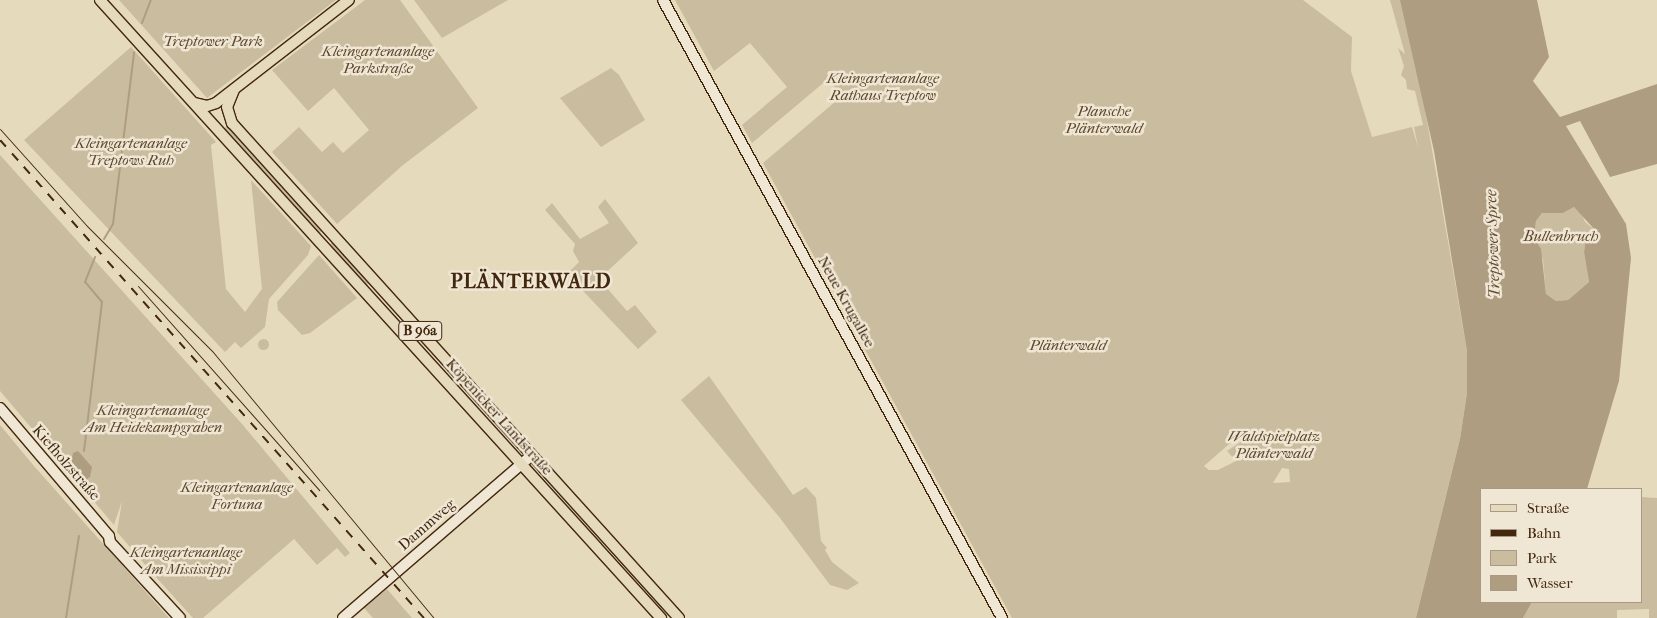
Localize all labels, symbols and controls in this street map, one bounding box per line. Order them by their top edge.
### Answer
park label: Treptower Park [163,33,263,51]
park label: Kleingartenanlage Parkstraße [322,42,434,77]
park label: Kleingartenanlage Rathaus Treptow [827,69,939,104]
park label: Plansche Plänterwald [1066,102,1142,137]
park label: Kleingartenanlage Treptows Ruh [75,134,187,169]
water label: Treptower Spree [1482,190,1504,298]
park label: Bullenbruch [1523,228,1599,246]
street label: Neue Krugallee [814,253,878,351]
district label: PLÄNTERWALD [449,269,613,293]
road number: B 96a [398,320,442,342]
park label: Plänterwald [1030,337,1106,355]
street label: Köpenicker Landstraße [442,355,556,479]
park label: Kleingartenanlage Am Heidekampgraben [84,401,222,436]
street label: Kiefholzstraße [28,422,104,504]
park label: Waldspielplatz Plänterwald [1228,427,1320,462]
park label: Kleingartenanlage Fortuna [181,478,293,513]
legend [1480,488,1642,603]
street label: Dammweg [395,495,459,555]
text: Straße [1527,499,1569,517]
text: Bahn [1527,524,1561,542]
park label: Kleingartenanlage Am Mississippi [130,543,242,578]
text: Park [1527,549,1557,567]
text: Wasser [1527,574,1573,592]

